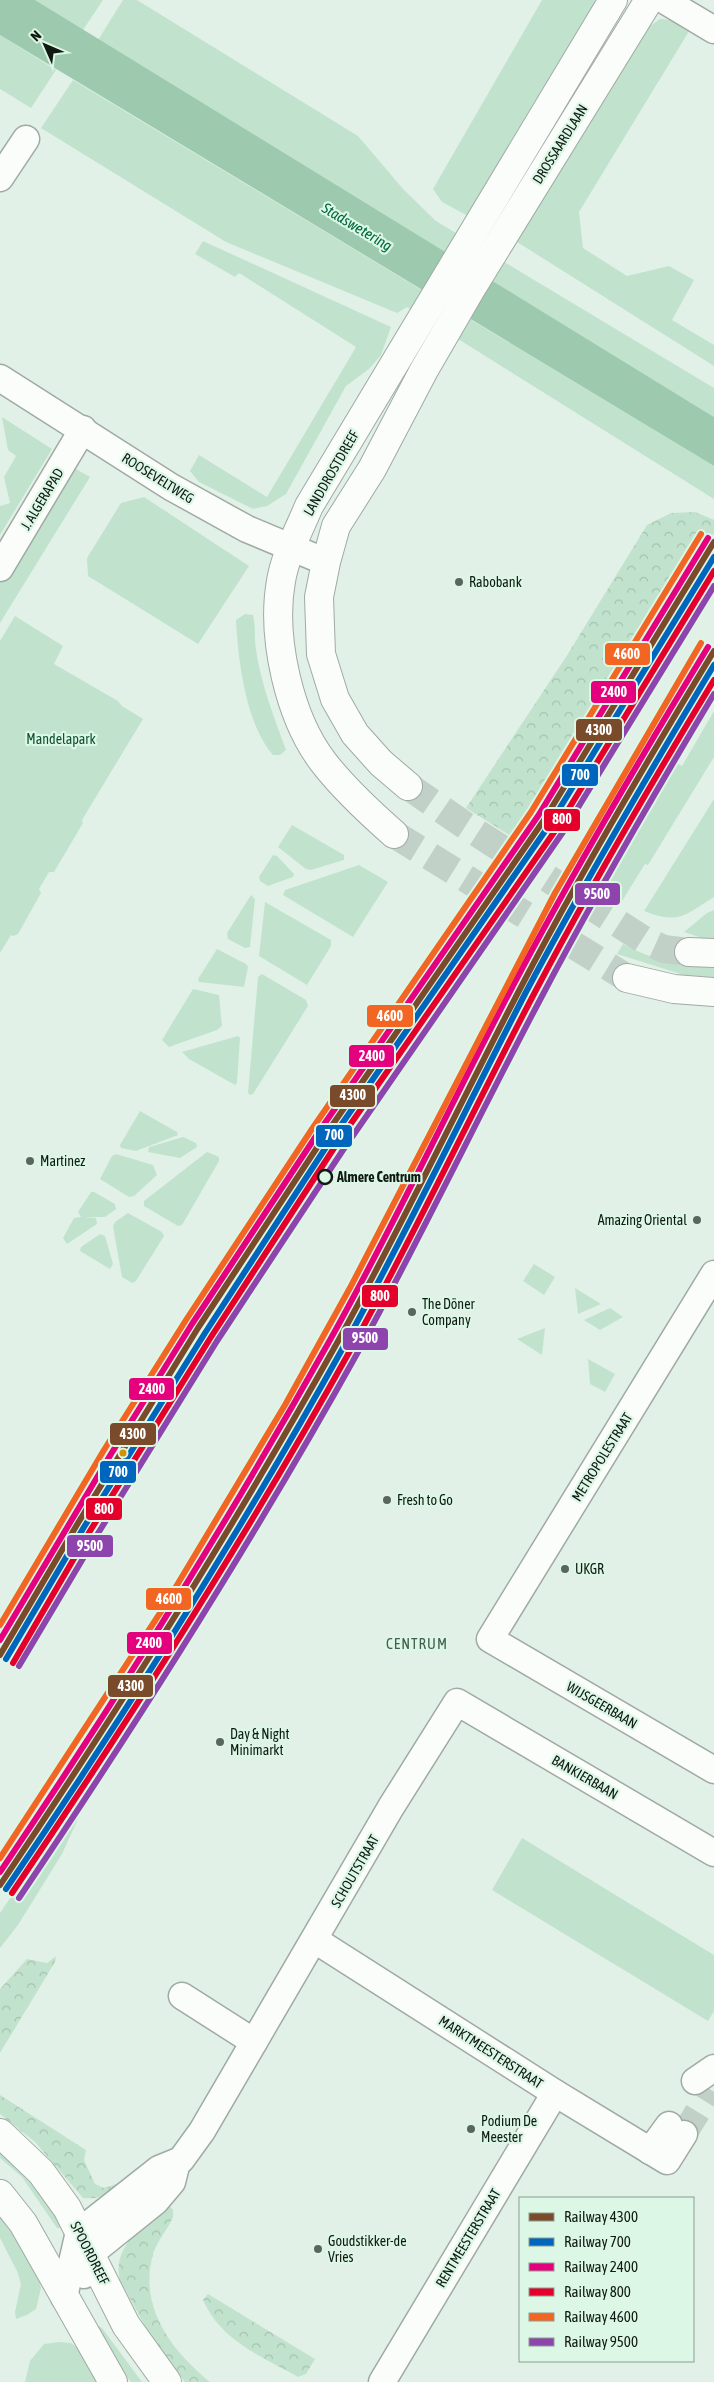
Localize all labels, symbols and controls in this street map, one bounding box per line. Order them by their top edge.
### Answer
north arrow [20,20,70,70]
text: N [27,27,44,44]
street label: DROSSAARDLAAN [529,101,591,187]
water label: Stadswetering [318,199,395,254]
street label: LANDDROSTDREEF [300,427,362,518]
street label: ROOSEVELTWEG [119,450,197,506]
street label: J. ALGERAPAD [17,465,67,533]
place label: Rabobank [469,574,522,590]
marker: Rabobank [453,576,465,588]
line badge: 4600 [604,642,651,666]
text: 4600 [613,646,641,662]
line badge: 2400 [590,680,637,704]
text: 2400 [601,684,628,700]
line badge: 4300 [575,718,623,742]
text: 4300 [585,722,613,738]
park label: Mandelapark [26,731,96,747]
line badge: 700 [561,763,599,787]
text: 700 [570,767,590,783]
line badge: 800 [543,808,581,832]
text: 800 [552,811,572,827]
line badge: 9500 [574,882,621,906]
text: 9500 [584,886,611,902]
line badge: 4600 [366,1004,414,1028]
text: 4600 [376,1008,404,1024]
line badge: 2400 [348,1044,395,1068]
text: 2400 [359,1048,386,1064]
line badge: 4300 [329,1084,376,1108]
text: 4300 [339,1087,367,1103]
line badge: 700 [315,1124,353,1148]
text: 700 [324,1127,344,1143]
place label: Martinez [40,1153,85,1169]
marker: Martinez [24,1155,36,1167]
marker: Almere Centrum [317,1169,333,1185]
place label: Almere Centrum [336,1169,421,1185]
place label: Amazing Oriental [598,1212,687,1228]
marker: Amazing Oriental [691,1214,703,1226]
line badge: 800 [361,1284,399,1308]
text: 800 [370,1288,390,1304]
place label: The Döner Company [422,1296,475,1328]
marker: The Döner Company [406,1306,418,1318]
line badge: 9500 [342,1327,389,1351]
text: 9500 [352,1330,379,1346]
line badge: 2400 [128,1377,175,1401]
text: 2400 [139,1381,166,1397]
street label: METROPOLESTRAAT [568,1410,636,1504]
line badge: 4300 [109,1422,157,1446]
text: 4300 [119,1426,147,1442]
unlabelled marker [118,1448,128,1458]
line badge: 700 [99,1460,137,1484]
text: 700 [108,1464,128,1480]
place label: Fresh to Go [397,1492,453,1508]
marker: Fresh to Go [381,1494,393,1506]
line badge: 800 [85,1497,123,1521]
text: 800 [94,1501,114,1517]
line badge: 9500 [66,1534,114,1558]
text: 9500 [77,1538,104,1554]
place label: UKGR [575,1561,604,1577]
marker: UKGR [559,1563,571,1575]
line badge: 4600 [145,1587,192,1611]
text: 4600 [155,1591,183,1607]
line badge: 2400 [126,1631,173,1655]
text: 2400 [136,1635,163,1651]
district label: CENTRUM [386,1635,448,1652]
line badge: 4300 [107,1674,154,1698]
text: 4300 [117,1678,145,1694]
street label: WIJSGEERBAAN [564,1678,640,1732]
place label: Day & Night Minimarkt [230,1726,290,1758]
marker: Day & Night Minimarkt [214,1736,226,1748]
street label: BANKIERBAAN [549,1752,621,1802]
street label: SCHOUTSTRAAT [328,1832,382,1910]
street label: MARKTMEESTERSTRAAT [436,2012,546,2092]
place label: Podium De Meester [481,2113,537,2145]
marker: Podium De Meester [465,2123,477,2135]
street label: RENTMEESTERSTRAAT [432,2186,504,2290]
legend [519,2197,694,2362]
text: Railway 4300 [564,2208,638,2225]
street label: SPOORDREEF [67,2219,113,2287]
place label: Goudstikker-de Vries [328,2233,407,2265]
text: Railway 700 [564,2233,631,2250]
marker: Goudstikker-de Vries [312,2243,324,2255]
text: Railway 2400 [564,2258,638,2275]
text: Railway 800 [564,2283,631,2300]
text: Railway 4600 [564,2308,638,2325]
text: Railway 9500 [564,2333,638,2350]

